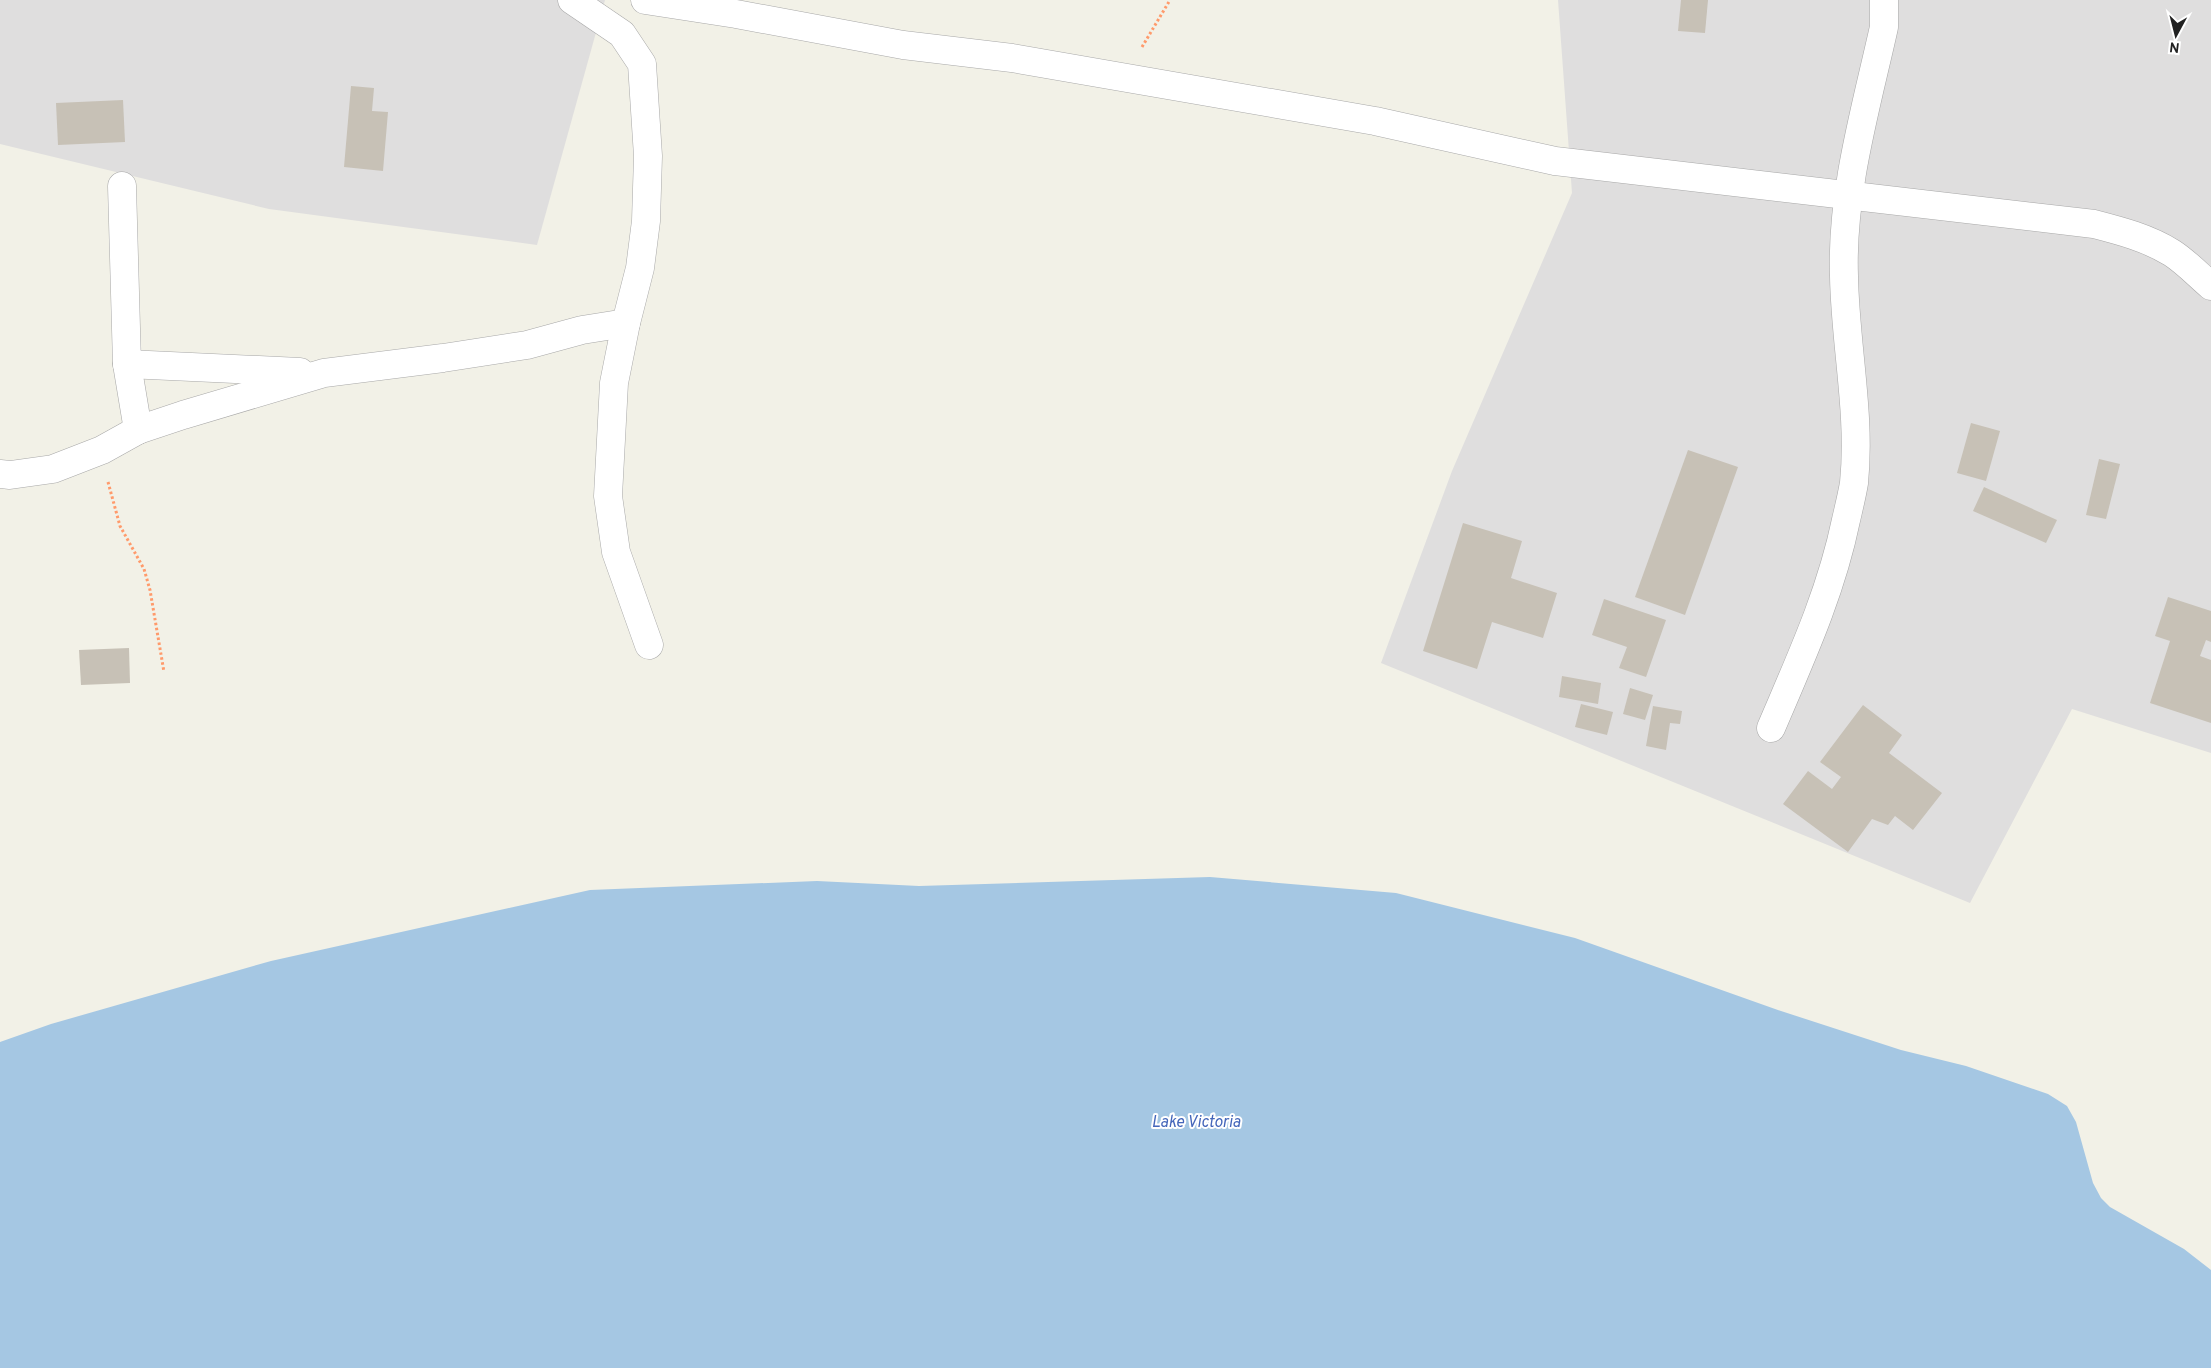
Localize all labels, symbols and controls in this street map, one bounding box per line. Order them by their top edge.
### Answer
north arrow [2151,10,2201,60]
text: N [2169,37,2181,55]
water label: Lake Victoria [1151,1113,1241,1133]

